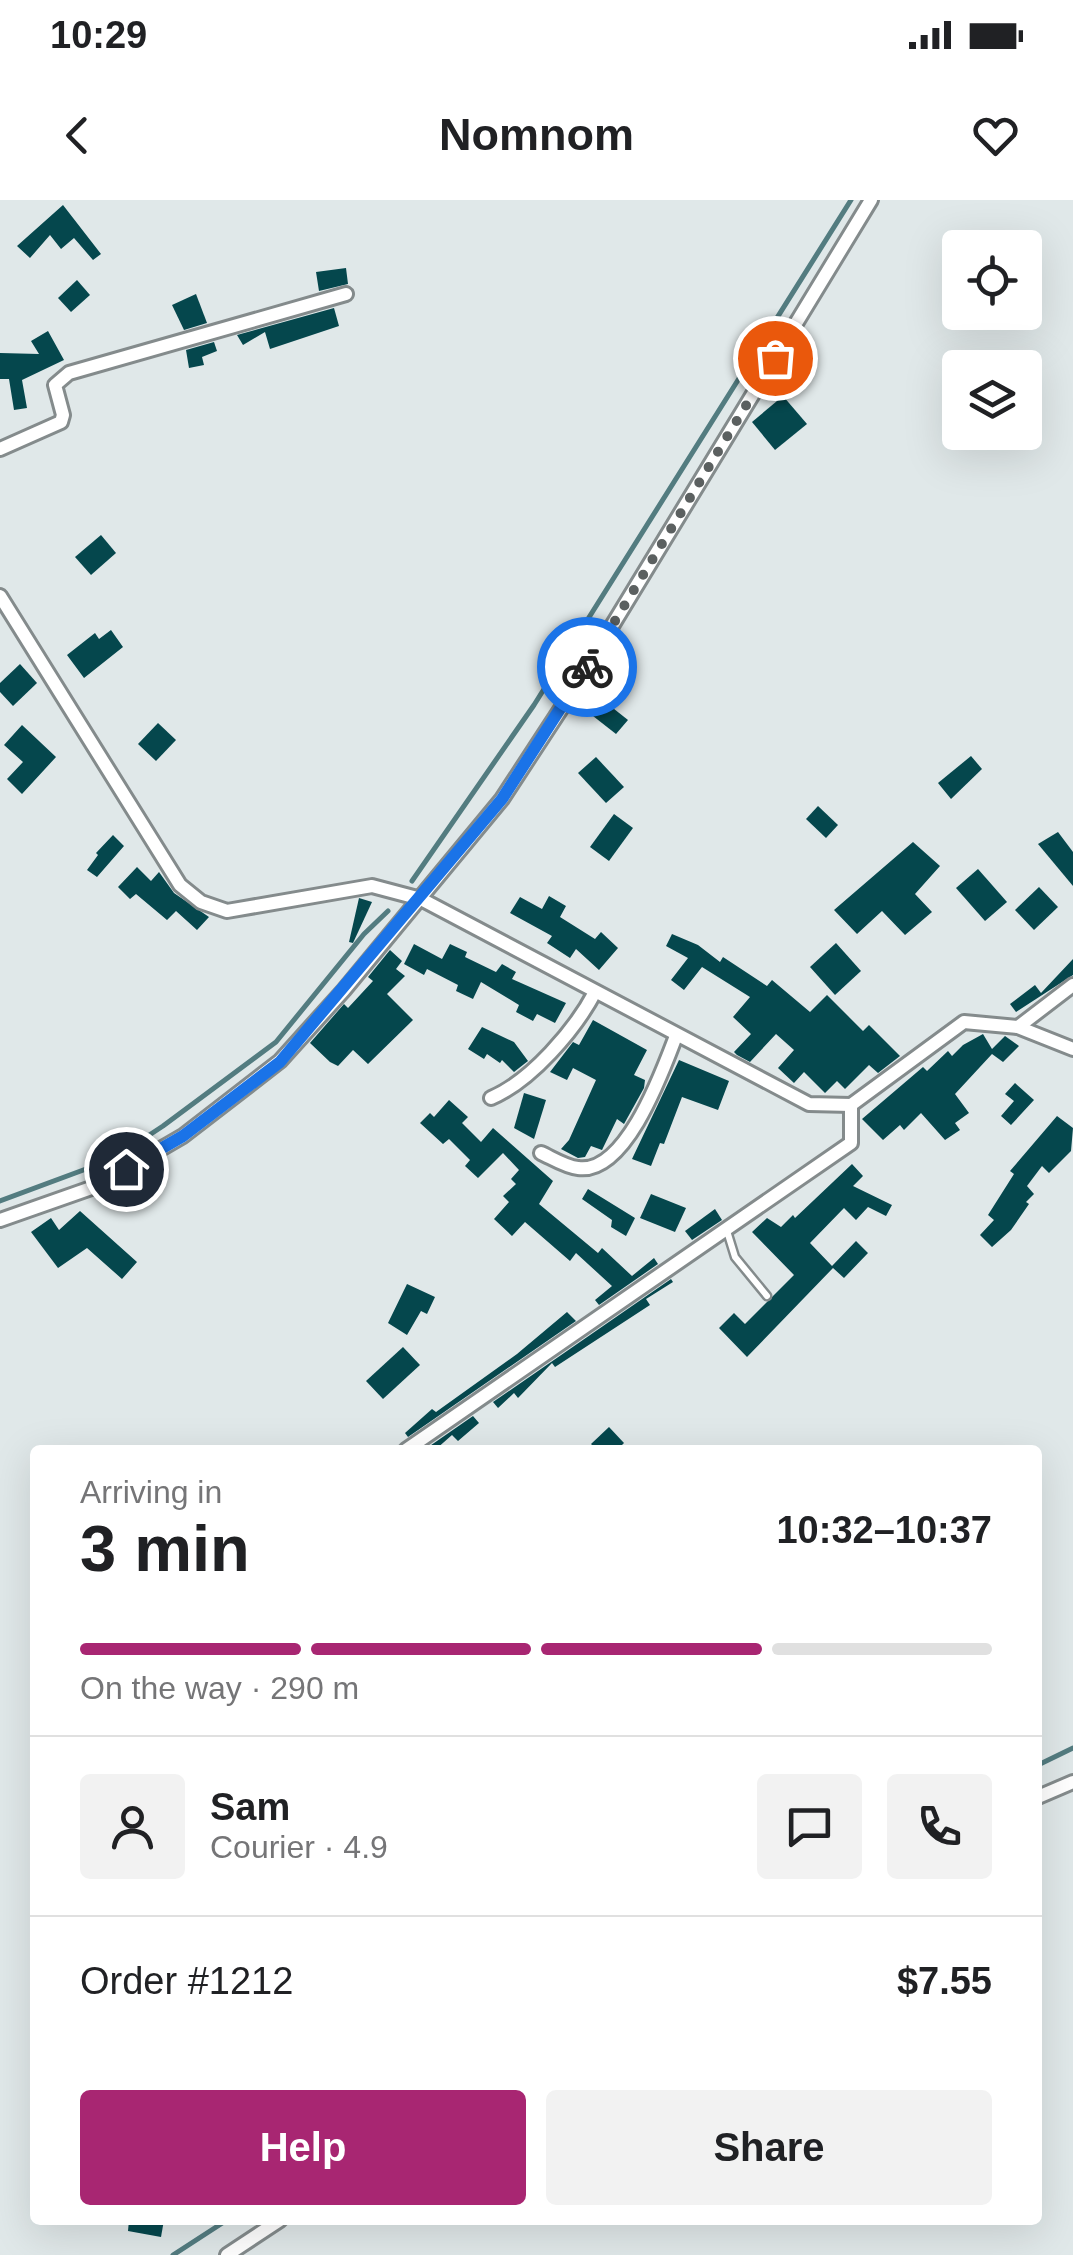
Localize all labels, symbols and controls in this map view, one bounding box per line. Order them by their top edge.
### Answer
text: 10:29 [50,14,147,56]
icon: back [50,108,105,163]
icon: heart [968,108,1023,163]
text: Nomnom [439,109,634,160]
map controls [942,230,1042,450]
button: locate [942,230,1042,330]
pin [733,316,818,401]
icon: bag [748,331,803,386]
button: layers [942,350,1042,450]
courier [537,617,637,717]
icon: bike [560,640,615,695]
pin [84,1127,169,1212]
icon: home [99,1142,154,1197]
text: Arriving in [80,1474,222,1510]
text: 10:32–10:37 [776,1509,992,1551]
text: 3 min [80,1512,250,1585]
text: On the way · 290 m [80,1670,359,1706]
button: person [80,1774,185,1879]
button: chat [757,1774,862,1879]
button: phone [887,1774,992,1879]
text: Sam [210,1786,290,1828]
text: Courier · 4.9 [210,1829,388,1865]
text: Order #1212 [80,1960,293,2002]
text: $7.55 [897,1960,992,2002]
button: Help [80,2090,526,2205]
button: Share [546,2090,992,2205]

